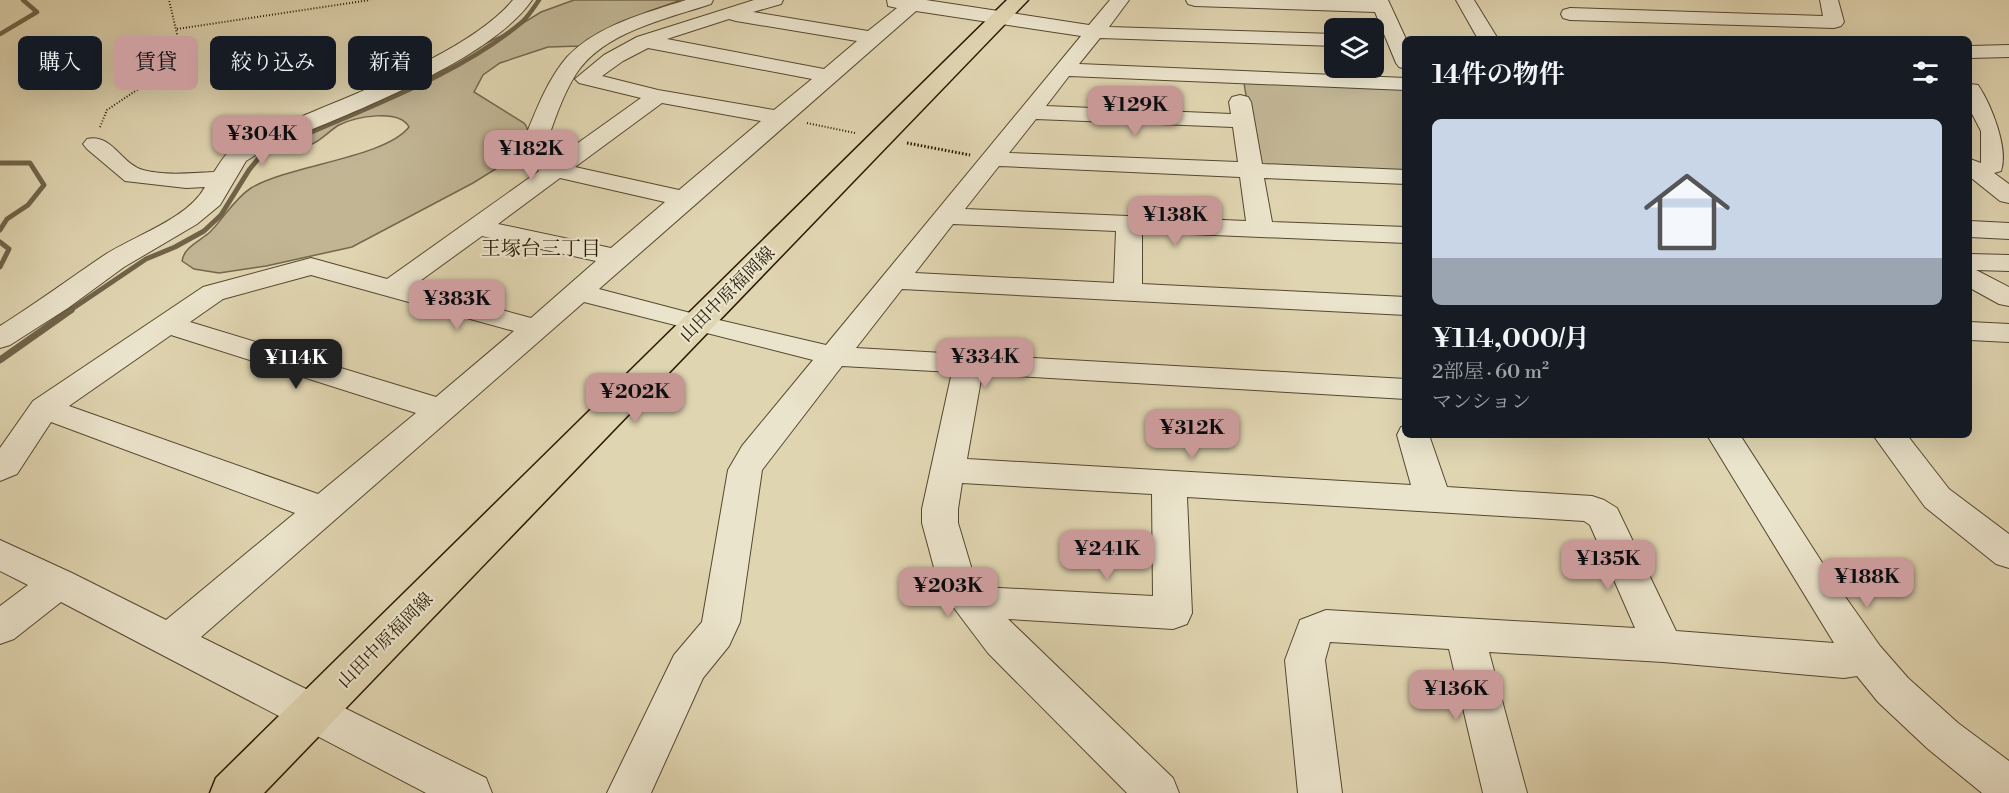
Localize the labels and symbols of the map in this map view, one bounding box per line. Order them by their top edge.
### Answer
pin: ¥129K [1093,86,1177,137]
pin: ¥304K [220,115,304,166]
pin: ¥182K [489,130,573,181]
pin: ¥138K [1133,196,1217,247]
district label: 王塚台三丁目 [481,237,601,262]
street label: 山田中原福岡線 [675,242,780,347]
pin: ¥383K [415,280,499,331]
pin: ¥334K [943,338,1027,389]
pin: ¥114K [254,339,338,390]
pin: ¥202K [593,373,677,424]
pin: ¥312K [1150,409,1234,460]
pin: ¥241K [1065,530,1149,581]
pin: ¥135K [1566,540,1650,591]
pin: ¥188K [1825,558,1909,609]
pin: ¥203K [906,567,990,618]
street label: 山田中原福岡線 [333,588,438,693]
pin: ¥136K [1414,670,1498,721]

